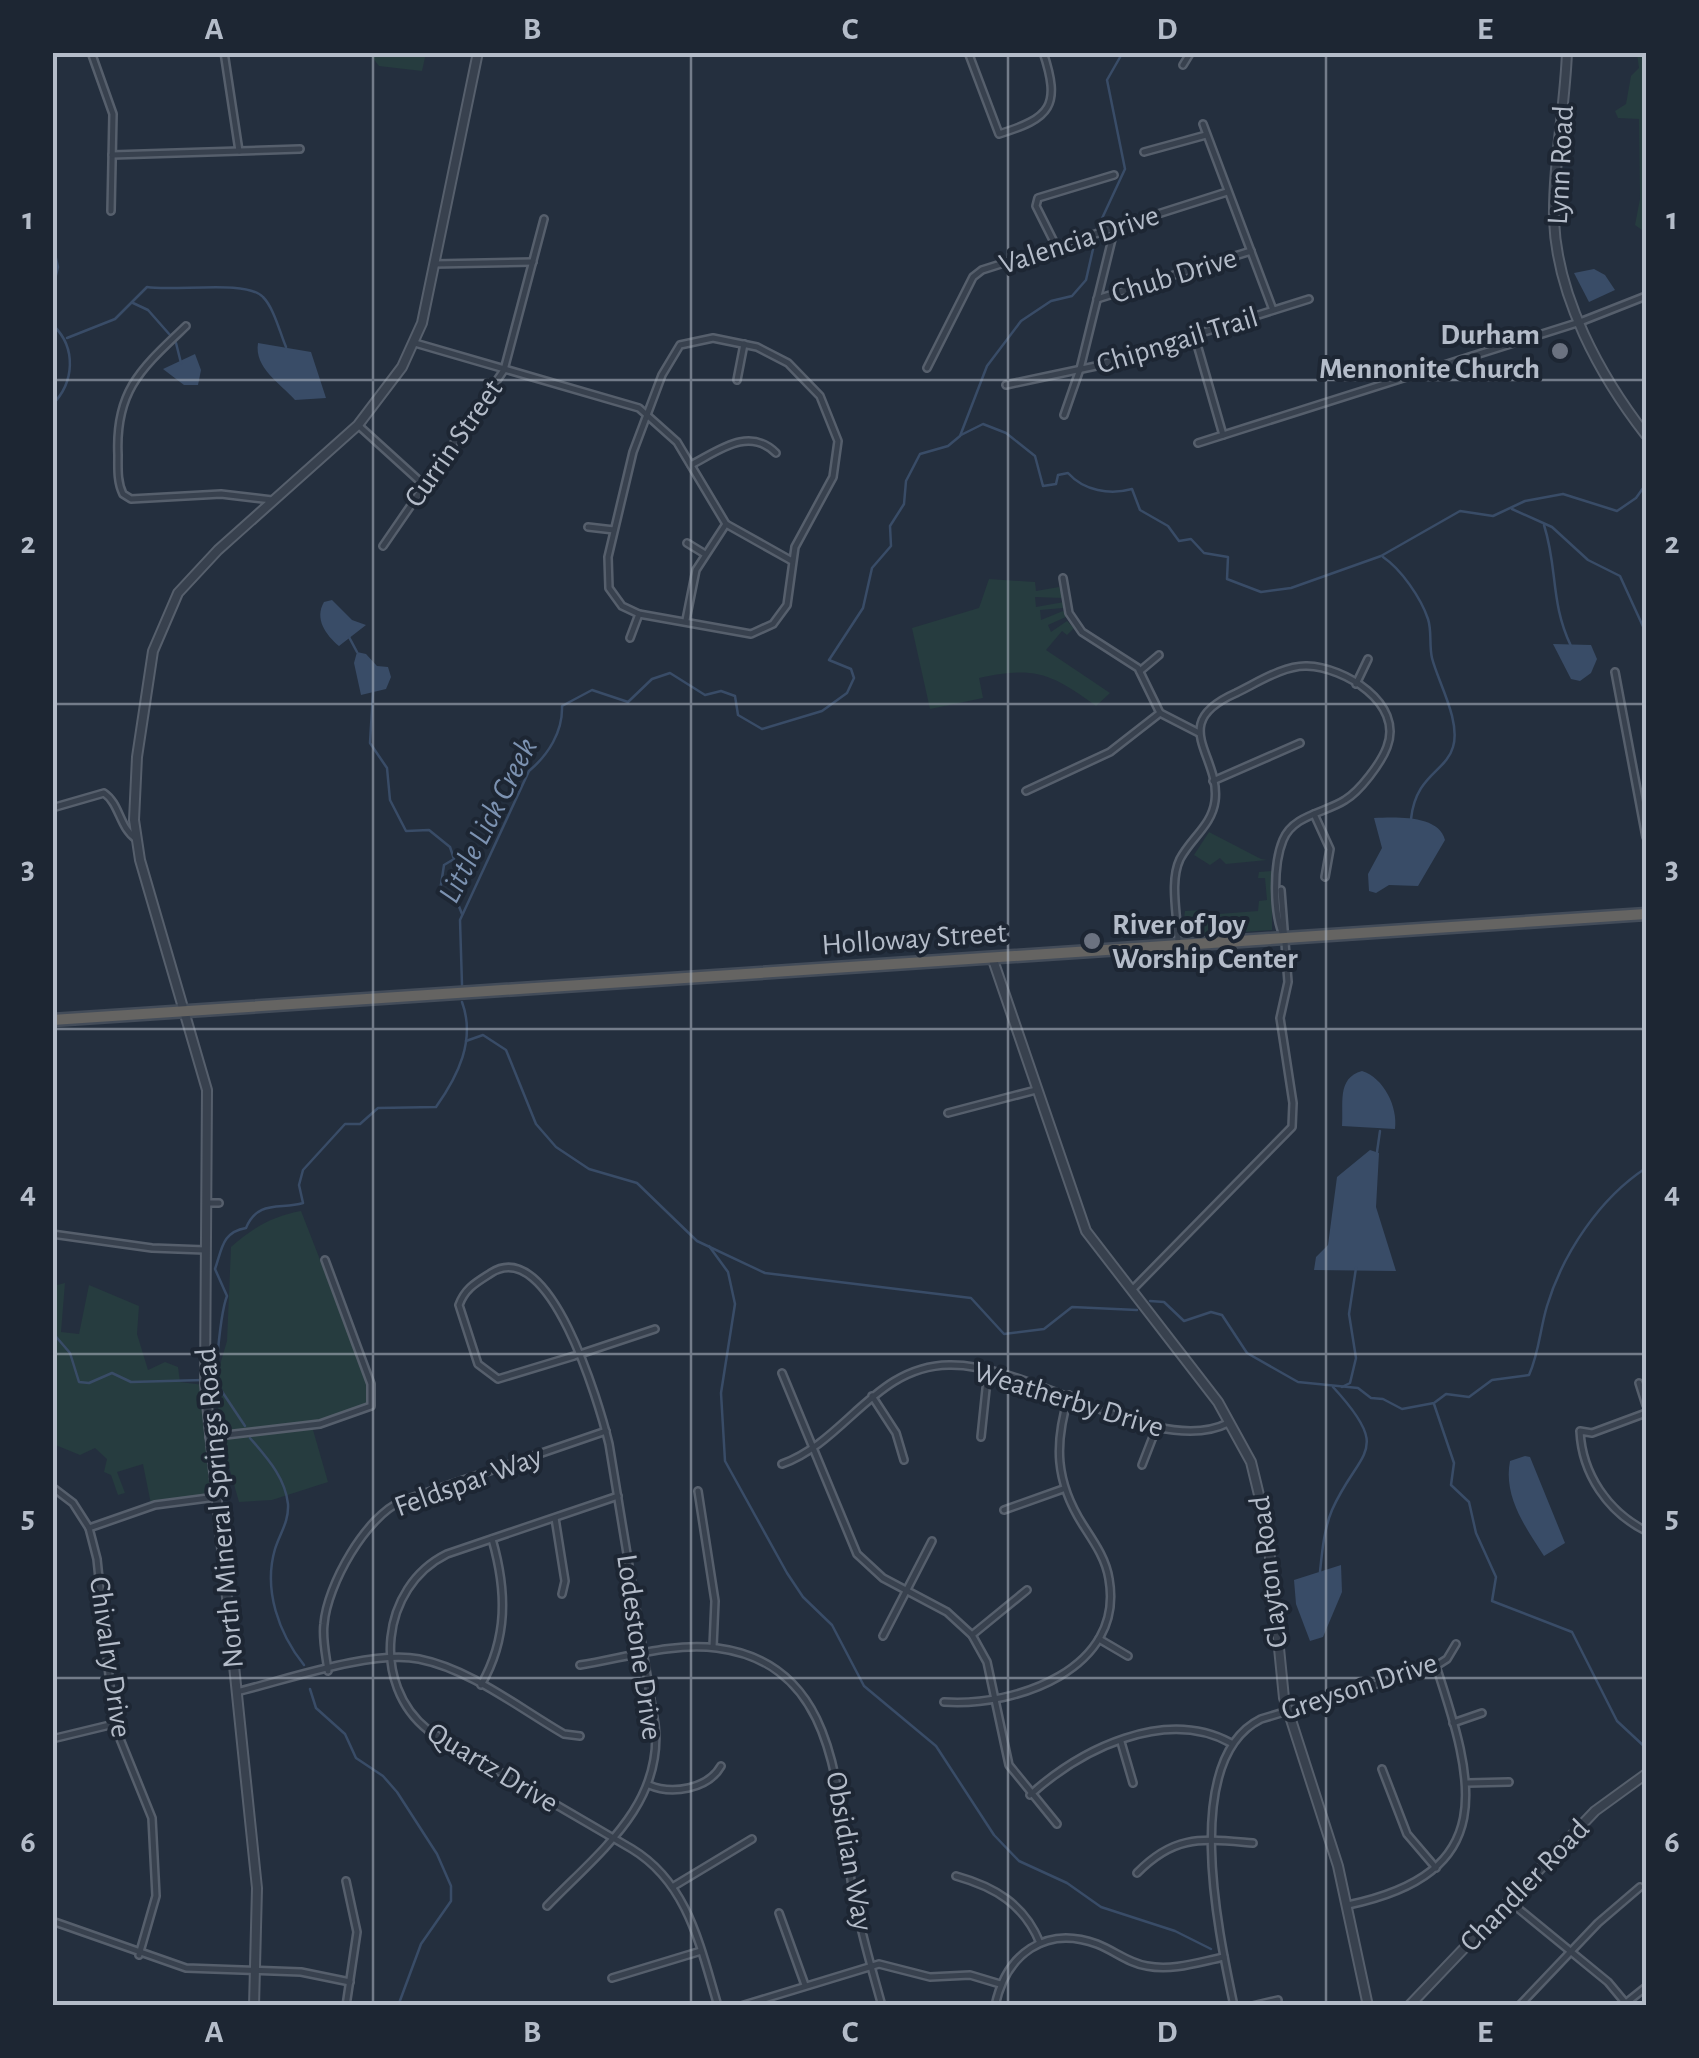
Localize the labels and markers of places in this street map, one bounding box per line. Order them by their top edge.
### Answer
place label: Durham Mennonite Church [1319,320,1540,384]
marker: Durham Mennonite Church [1549,340,1571,362]
place label: River of Joy Worship Center [1112,910,1298,974]
marker: River of Joy Worship Center [1081,930,1103,952]

